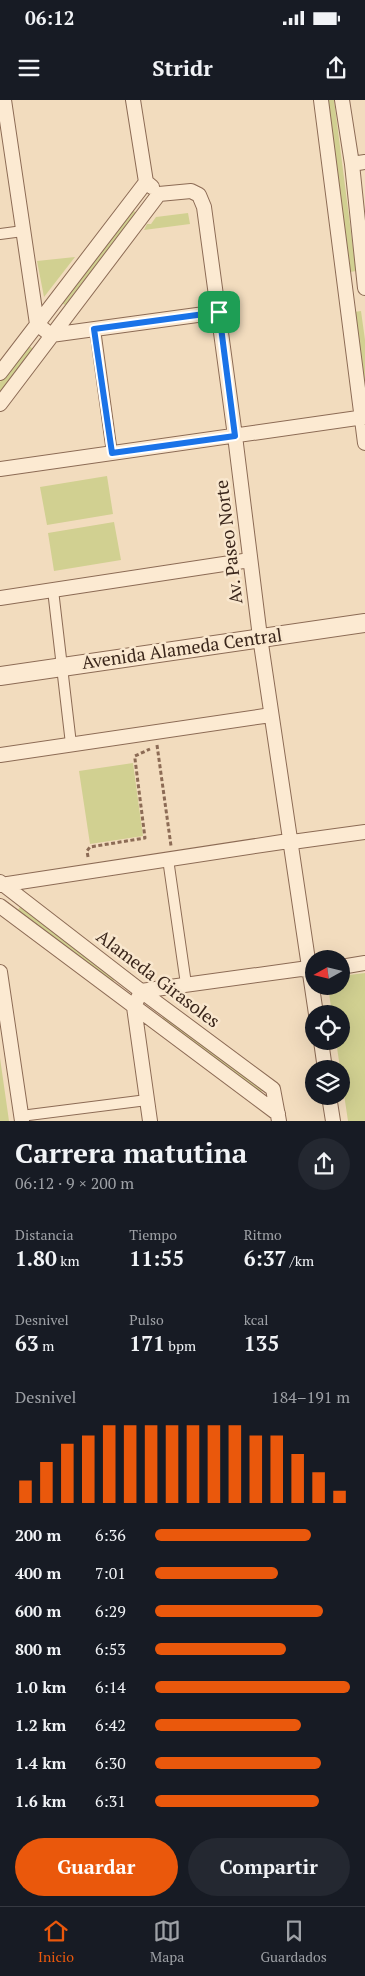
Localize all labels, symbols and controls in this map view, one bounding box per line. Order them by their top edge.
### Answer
text: 06:12 [25,5,74,30]
text: Stridr [152,53,213,82]
icon: menu [15,54,43,82]
icon: share [322,54,350,82]
pin [198,291,240,333]
icon: arrive [205,298,233,326]
street label: Av. Paseo Norte [208,479,248,606]
street label: Avenida Alameda Central [80,622,284,674]
street label: Alameda Girasoles [92,924,225,1033]
north arrow [305,950,350,995]
map controls [305,950,350,1105]
button: locate [305,1005,350,1050]
button: layers [305,1060,350,1105]
text: Carrera matutina [15,1134,247,1171]
button: share [298,1138,350,1190]
text: 06:12 · 9 × 200 m [15,1172,134,1194]
text: Distancia [15,1225,74,1244]
text: Tiempo [129,1225,177,1244]
text: Ritmo [244,1225,282,1244]
text: 1.80 [15,1244,57,1272]
text: 11:55 [129,1244,184,1272]
text: 6:37 [244,1244,286,1272]
text: km [57,1251,80,1270]
text: /km [286,1251,314,1270]
text: Desnivel [15,1310,69,1329]
text: Pulso [129,1310,164,1329]
text: kcal [244,1310,269,1329]
text: 63 [15,1329,39,1357]
text: 171 [129,1329,165,1357]
text: 135 [244,1329,279,1357]
text: m [39,1336,54,1355]
text: bpm [165,1336,196,1355]
text: Desnivel [15,1386,76,1408]
text: 184–191 m [271,1386,350,1408]
text: 200 m [15,1524,61,1546]
text: 6:36 [95,1524,126,1546]
text: 400 m [15,1562,61,1584]
text: 7:01 [95,1562,126,1584]
text: 600 m [15,1600,61,1622]
text: 6:29 [95,1600,126,1622]
text: 800 m [15,1638,61,1660]
text: 6:53 [95,1638,126,1660]
text: 1.0 km [15,1676,66,1698]
text: 6:14 [95,1676,126,1698]
text: 1.2 km [15,1714,66,1736]
text: 6:42 [95,1714,126,1736]
text: 1.4 km [15,1752,66,1774]
text: 6:30 [95,1752,126,1774]
text: 1.6 km [15,1790,66,1812]
text: 6:31 [95,1790,126,1812]
button: Guardar [15,1838,178,1896]
button: Compartir [188,1838,350,1896]
tab: Inicio [38,1917,74,1966]
tab: Mapa [150,1917,184,1966]
tab: Guardados [260,1917,327,1966]

